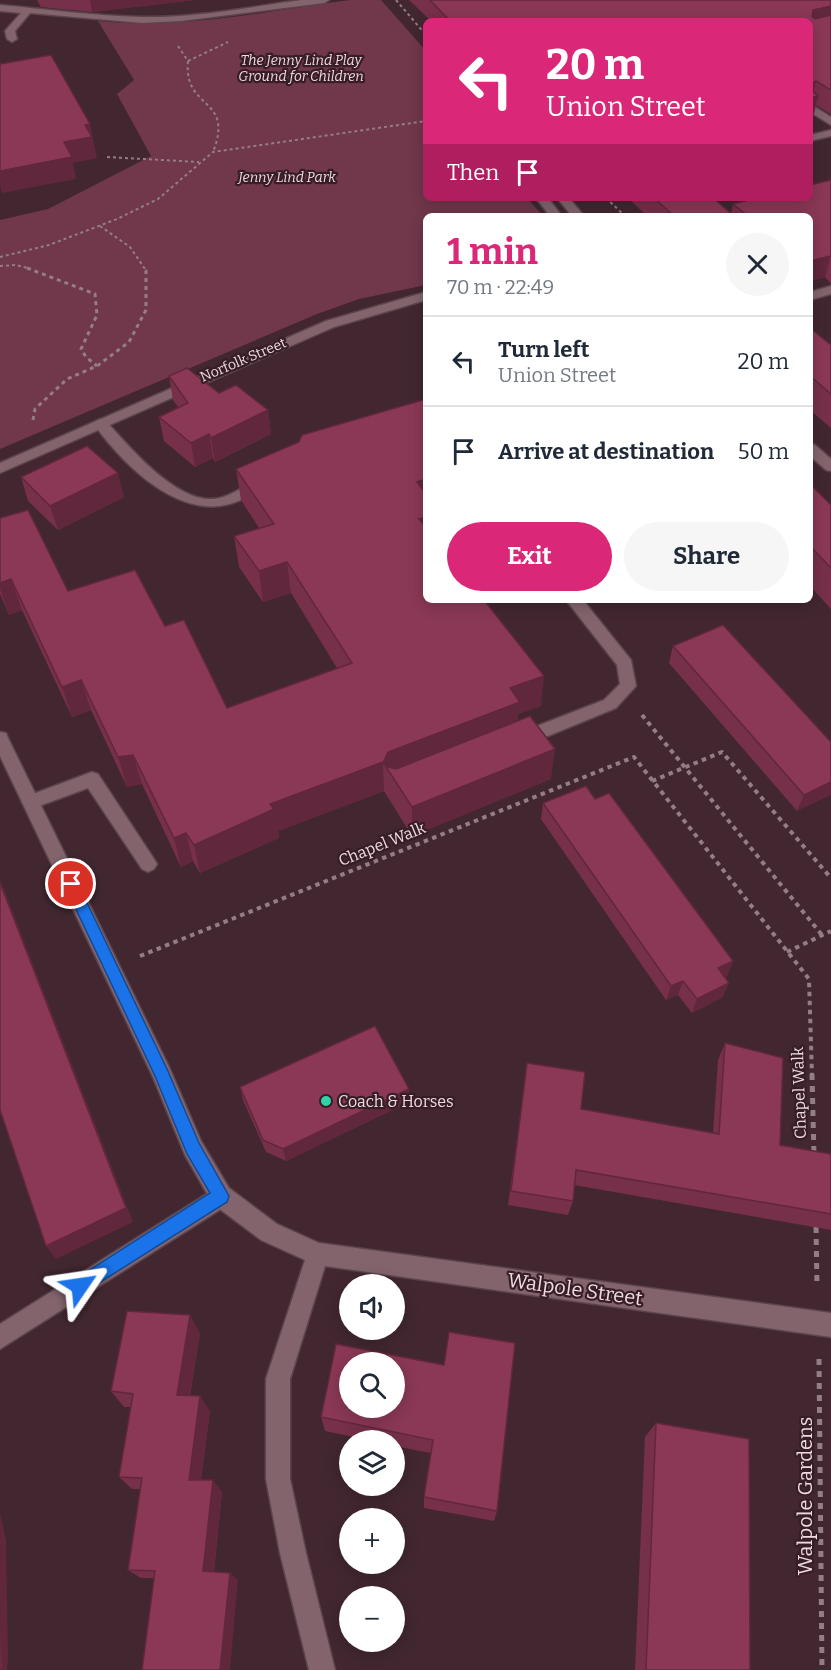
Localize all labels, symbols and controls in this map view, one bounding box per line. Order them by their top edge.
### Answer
text: 20 m [546,40,644,90]
icon: left [447,42,525,120]
park label: The Jenny Lind Play Ground for Children [238,52,364,85]
text: Union Street [546,91,706,123]
icon: arrive [511,156,544,189]
text: Then [447,159,499,186]
park label: Jenny Lind Park [236,169,336,186]
text: 1 min [447,230,538,274]
button: close [726,233,789,296]
text: 70 m · 22:49 [447,275,554,299]
street label: Norfolk Street [197,334,289,386]
text: Turn left [498,336,590,363]
icon: left [447,345,480,378]
text: 20 m [738,348,789,375]
text: Union Street [498,363,616,387]
icon: arrive [447,435,480,468]
text: Arrive at destination [498,438,714,465]
text: 50 m [738,438,789,465]
button: Exit [447,522,612,591]
button: Share [624,522,789,591]
street label: Chapel Walk [336,818,428,870]
pin [45,858,96,909]
icon: arrive [54,867,87,900]
street label: Chapel Walk [788,1047,810,1139]
place label: Coach & Horses [338,1092,454,1111]
marker: Coach & Horses [319,1094,333,1108]
position arrow [48,1254,112,1318]
street label: Walpole Street [506,1268,644,1310]
map controls [339,1274,405,1652]
button: sound [339,1274,405,1340]
button: search [339,1352,405,1418]
street label: Walpole Gardens [793,1417,817,1575]
button: layers [339,1430,405,1496]
button: + [339,1508,405,1574]
button: − [339,1586,405,1652]

